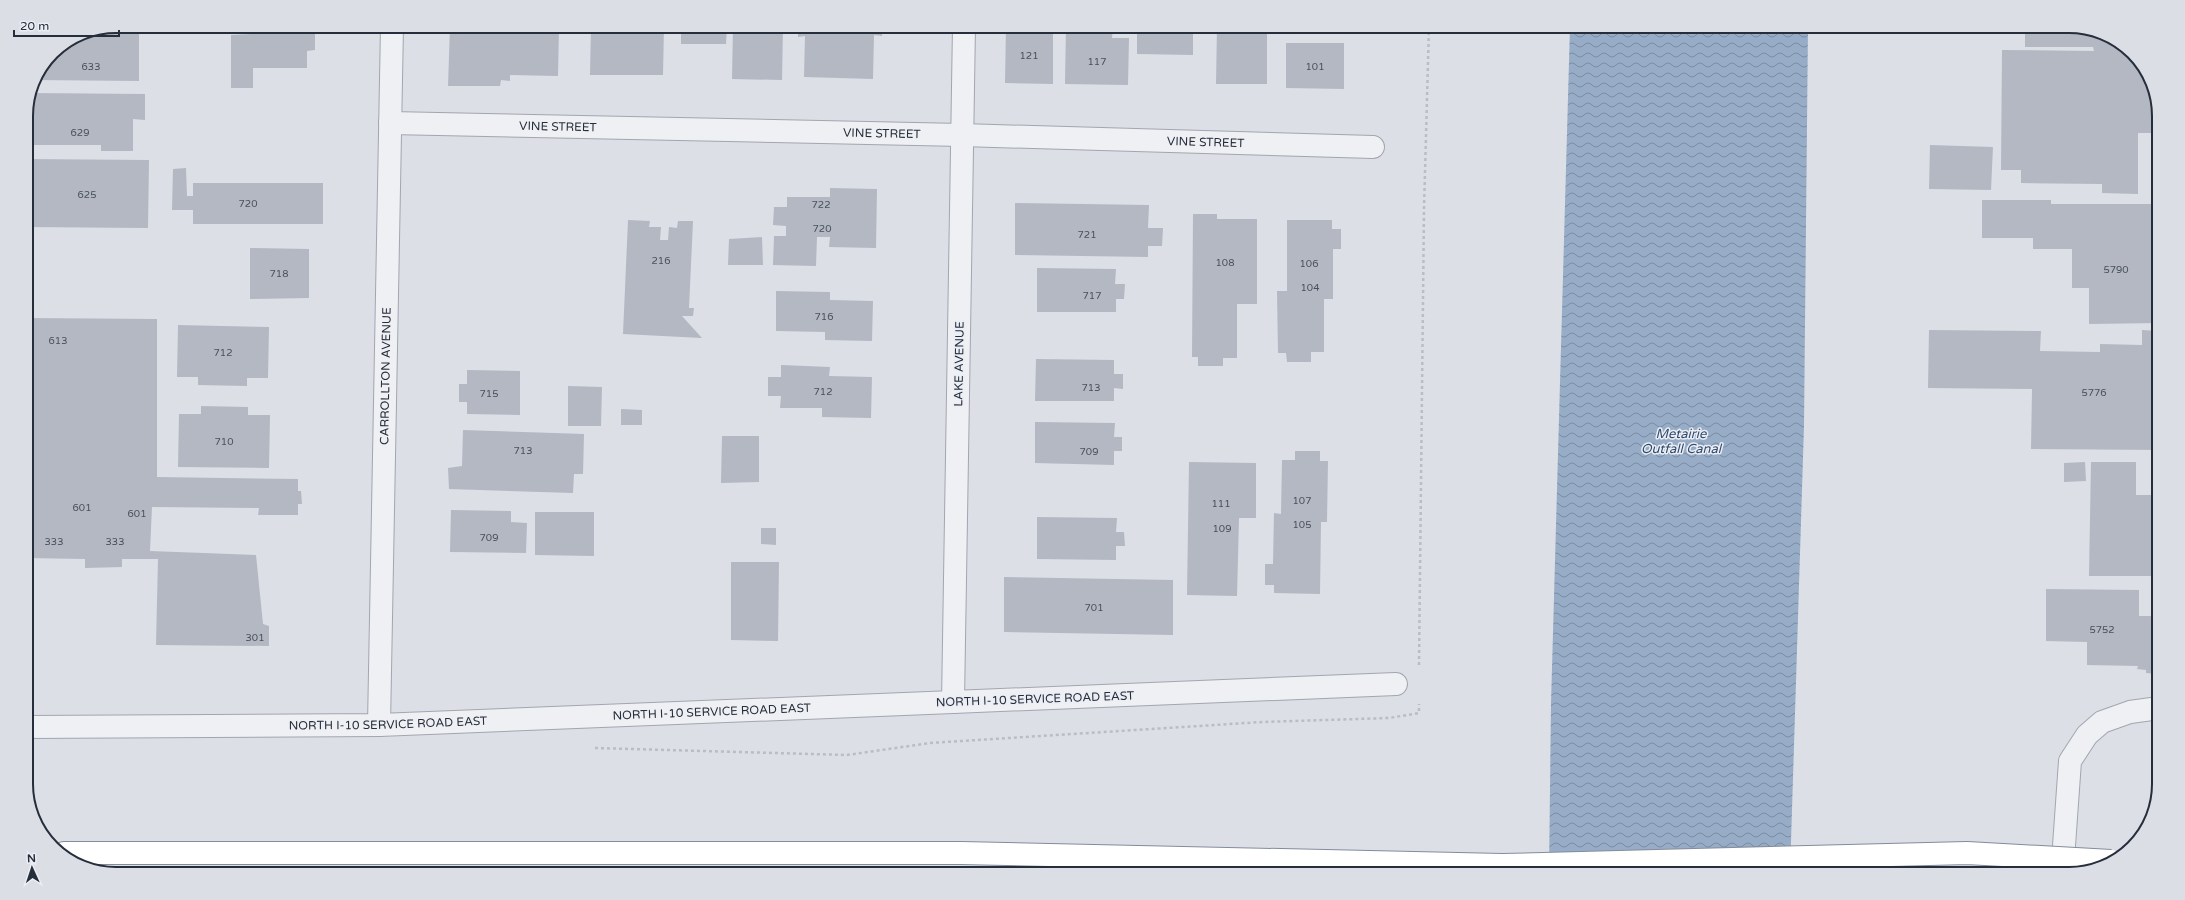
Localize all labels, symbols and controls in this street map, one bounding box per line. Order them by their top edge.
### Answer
scale bar [14,12,119,38]
text: 20 m [20,19,49,33]
house number: 121 [1020,50,1038,62]
house number: 117 [1088,56,1106,68]
house number: 633 [82,61,100,73]
house number: 101 [1306,61,1324,73]
street label: VINE STREET [519,119,598,134]
street label: VINE STREET [843,126,922,141]
house number: 629 [71,127,89,139]
street label: VINE STREET [1167,134,1245,150]
house number: 625 [78,189,96,201]
house number: 720 [239,198,257,210]
house number: 722 [812,199,830,211]
house number: 720 [813,223,831,235]
house number: 721 [1078,229,1096,241]
house number: 216 [652,255,670,267]
house number: 108 [1216,257,1234,269]
house number: 106 [1300,258,1318,270]
house number: 5790 [2103,264,2129,276]
house number: 718 [270,268,288,280]
house number: 104 [1301,282,1319,294]
house number: 717 [1083,290,1101,302]
street label: CARROLLTON AVENUE [377,307,394,445]
house number: 716 [815,311,833,323]
street label: LAKE AVENUE [951,321,967,407]
house number: 613 [49,335,67,347]
house number: 712 [214,347,232,359]
house number: 713 [1082,382,1100,394]
house number: 712 [814,386,832,398]
house number: 5776 [2081,387,2107,399]
house number: 715 [480,388,498,400]
water label: Metairie Outfall Canal [1641,426,1723,457]
house number: 710 [215,436,233,448]
house number: 713 [514,445,532,457]
house number: 709 [1080,446,1098,458]
house number: 107 [1293,495,1311,507]
house number: 111 [1212,498,1230,510]
house number: 601 [73,502,91,514]
house number: 601 [128,508,146,520]
house number: 105 [1293,519,1311,531]
house number: 109 [1213,523,1231,535]
house number: 709 [480,532,498,544]
house number: 333 [45,536,63,548]
house number: 333 [106,536,124,548]
house number: 701 [1085,602,1103,614]
house number: 5752 [2089,624,2115,636]
house number: 301 [246,632,264,644]
street label: NORTH I-10 SERVICE ROAD EAST [936,689,1135,709]
street label: NORTH I-10 SERVICE ROAD EAST [612,701,812,723]
street label: NORTH I-10 SERVICE ROAD EAST [289,714,488,733]
north arrow [12,848,52,888]
text: N [27,852,36,865]

